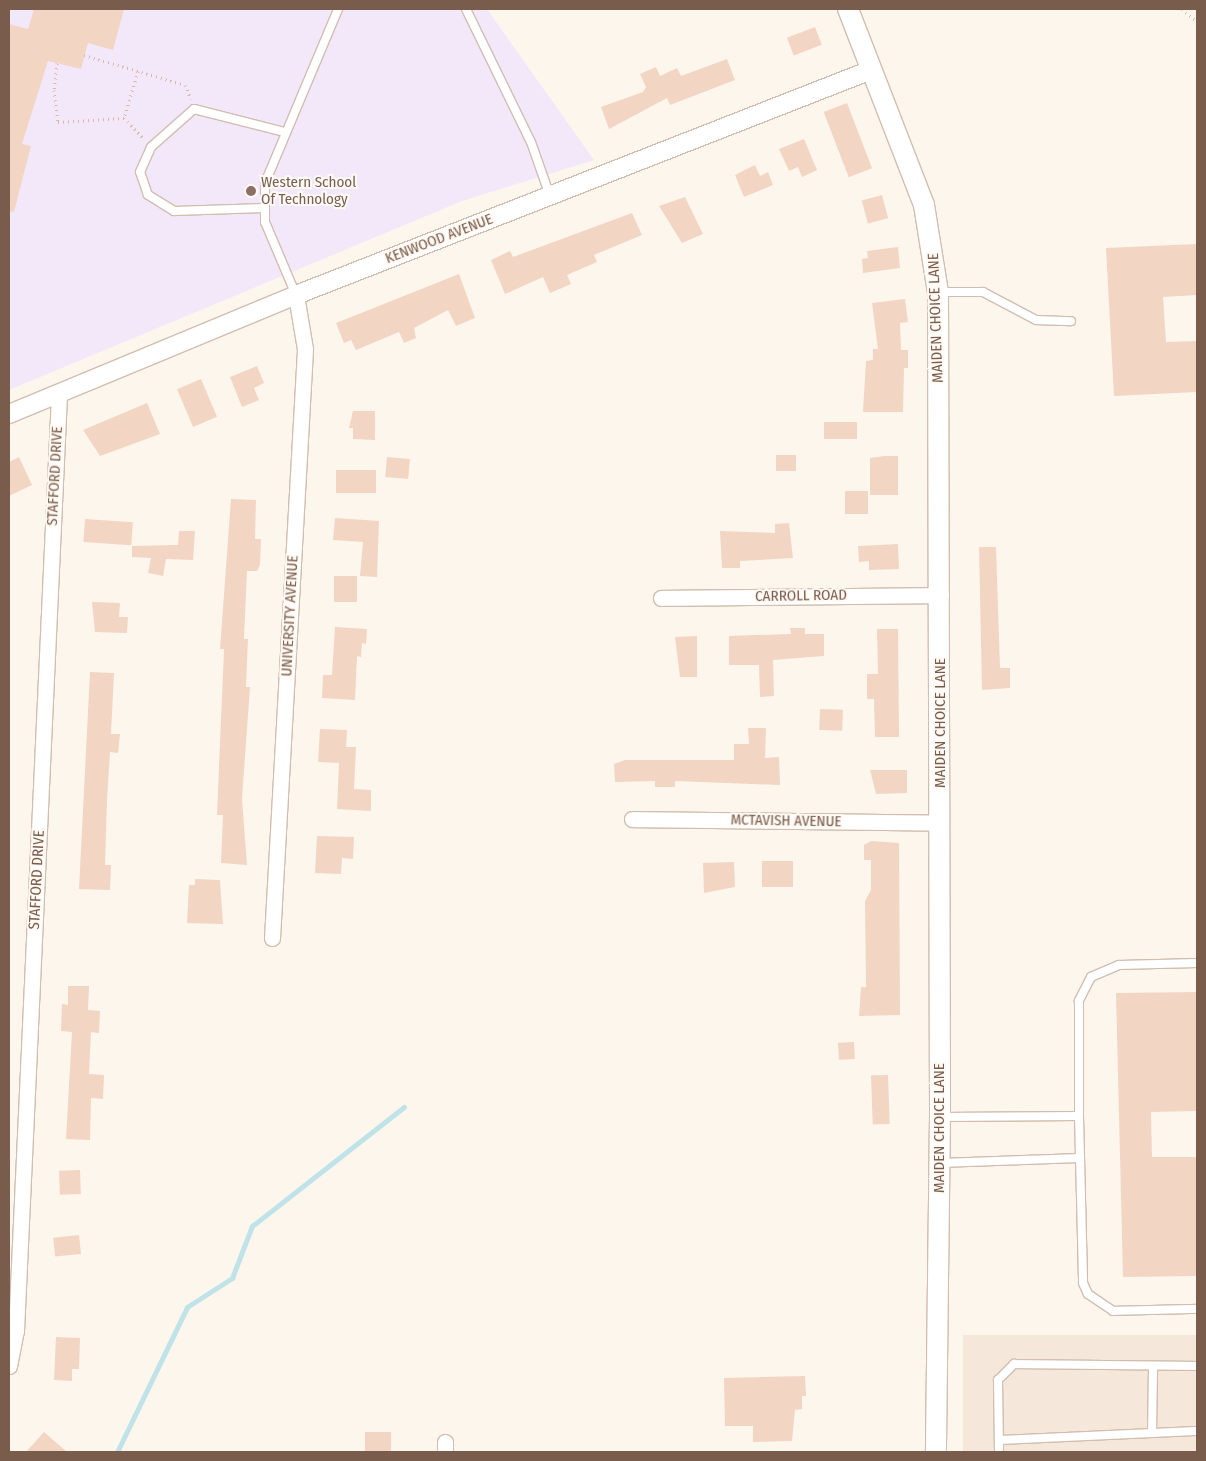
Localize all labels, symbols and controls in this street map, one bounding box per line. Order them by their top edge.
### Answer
place label: Western School Of Technology [261,173,356,208]
marker: Western School Of Technology [245,185,257,197]
street label: KENWOOD AVENUE [383,210,495,268]
street label: MAIDEN CHOICE LANE [925,253,947,383]
street label: STAFFORD DRIVE [43,426,67,526]
street label: UNIVERSITY AVENUE [278,555,302,677]
street label: CARROLL ROAD [755,586,847,606]
street label: MAIDEN CHOICE LANE [932,658,950,788]
street label: MCTAVISH AVENUE [730,811,842,831]
street label: STAFFORD DRIVE [25,830,49,930]
street label: MAIDEN CHOICE LANE [931,1063,949,1193]

